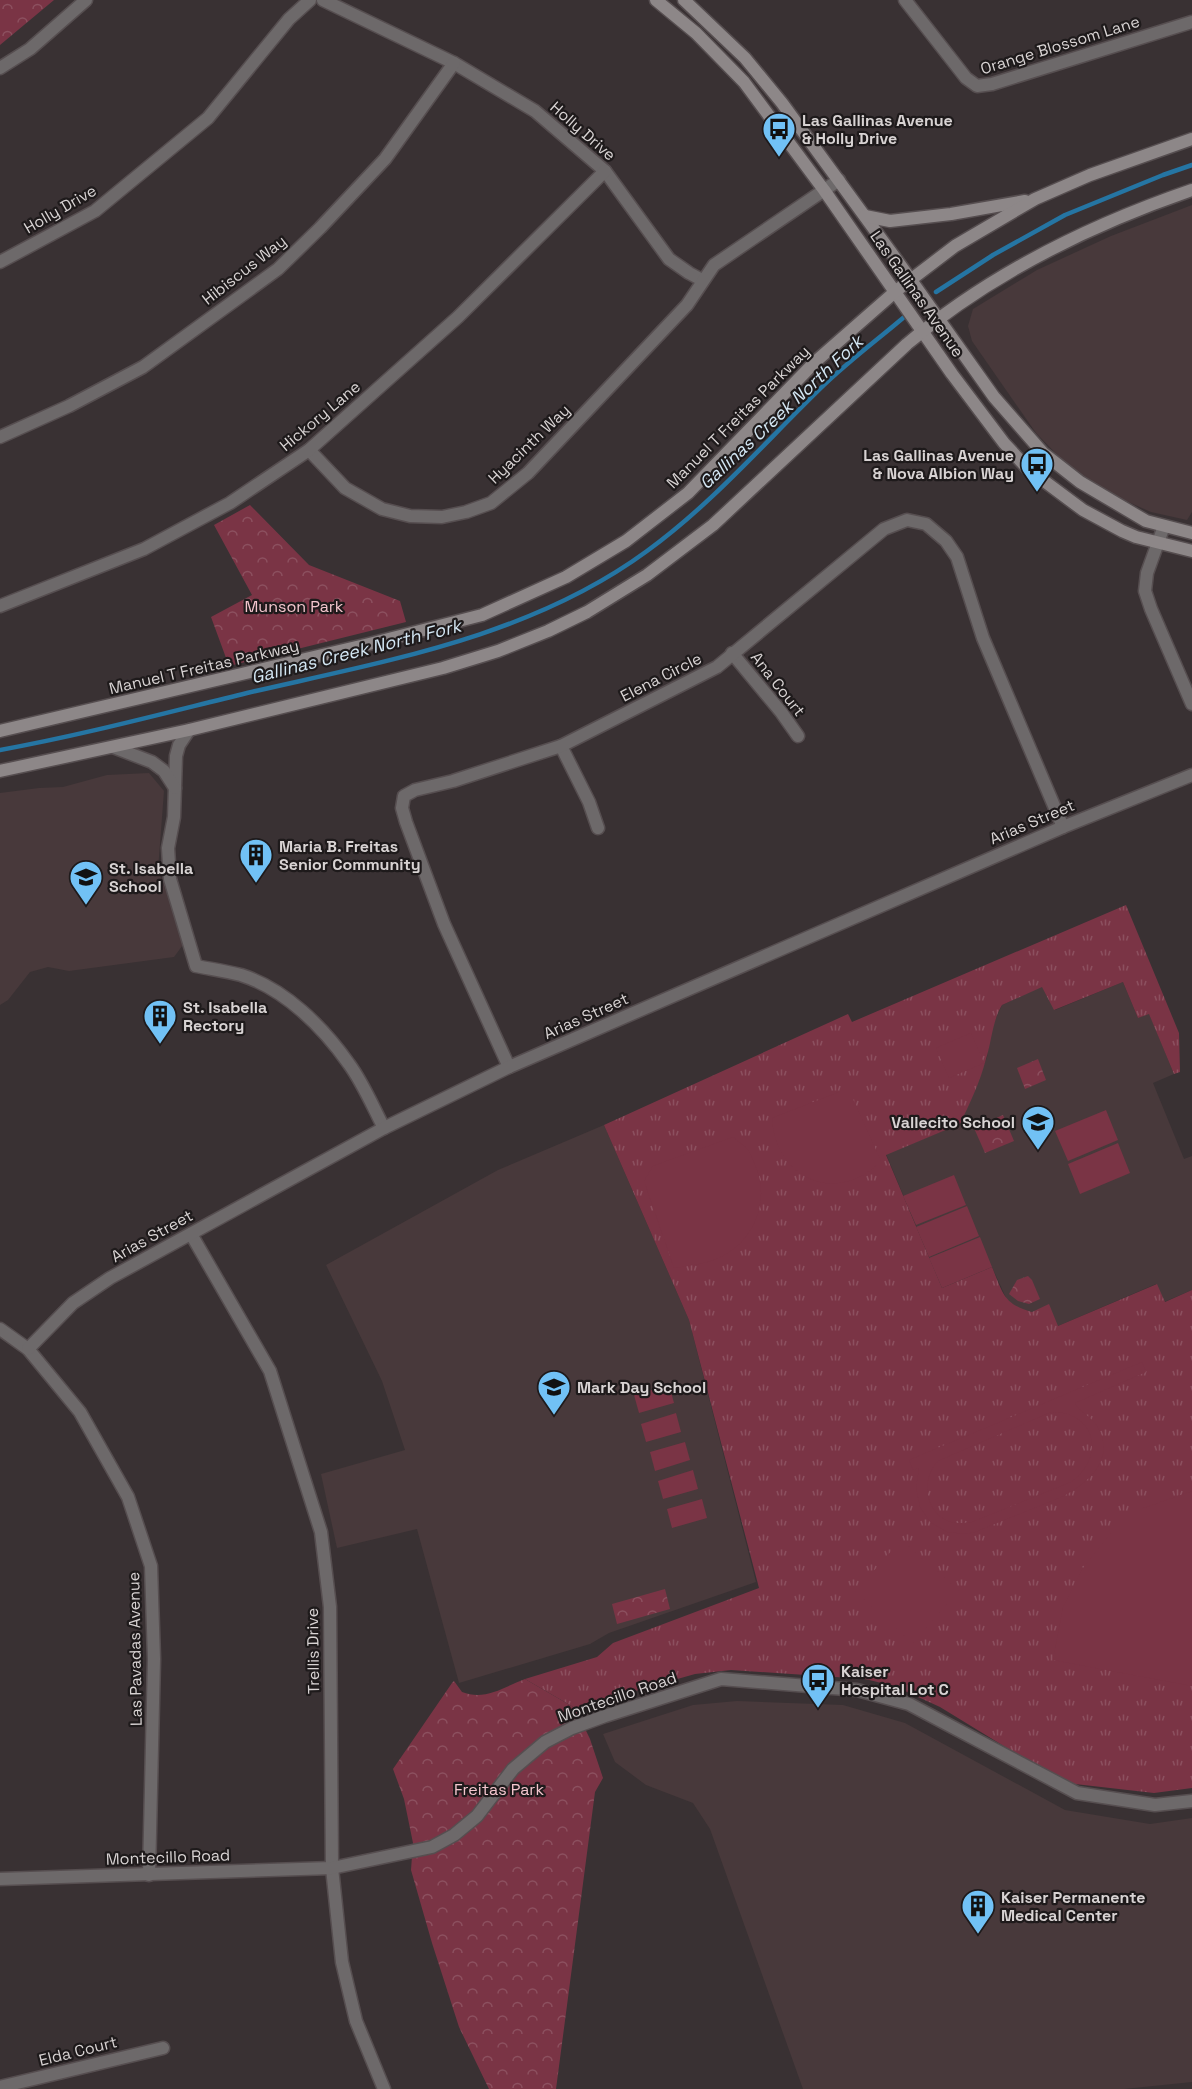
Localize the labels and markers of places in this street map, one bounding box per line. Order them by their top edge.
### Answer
place label: Las Gallinas Avenue & Holly Drive [802,110,953,149]
bus stop icon: Las Gallinas Avenue & Holly Drive [761,111,797,158]
place label: Las Gallinas Avenue & Nova Albion Way [863,445,1014,484]
bus stop icon: Las Gallinas Avenue & Nova Albion Way [1019,446,1055,493]
place label: Maria B. Freitas Senior Community [279,836,421,875]
building icon: Maria B. Freitas Senior Community [238,837,274,884]
place label: St. Isabella School [109,858,193,897]
school or university icon: St. Isabella School [68,859,104,906]
place label: St. Isabella Rectory [183,997,267,1036]
building icon: St. Isabella Rectory [142,998,178,1045]
school or university icon: Vallecito School [1020,1104,1056,1151]
place label: Vallecito School [891,1112,1015,1133]
school or university icon: Mark Day School [536,1369,572,1416]
place label: Mark Day School [577,1377,706,1398]
place label: Kaiser Hospital Lot C [841,1661,949,1700]
bus stop icon: Kaiser Hospital Lot C [800,1662,836,1709]
place label: Kaiser Permanente Medical Center [1001,1887,1145,1926]
building icon: Kaiser Permanente Medical Center [960,1888,996,1935]

